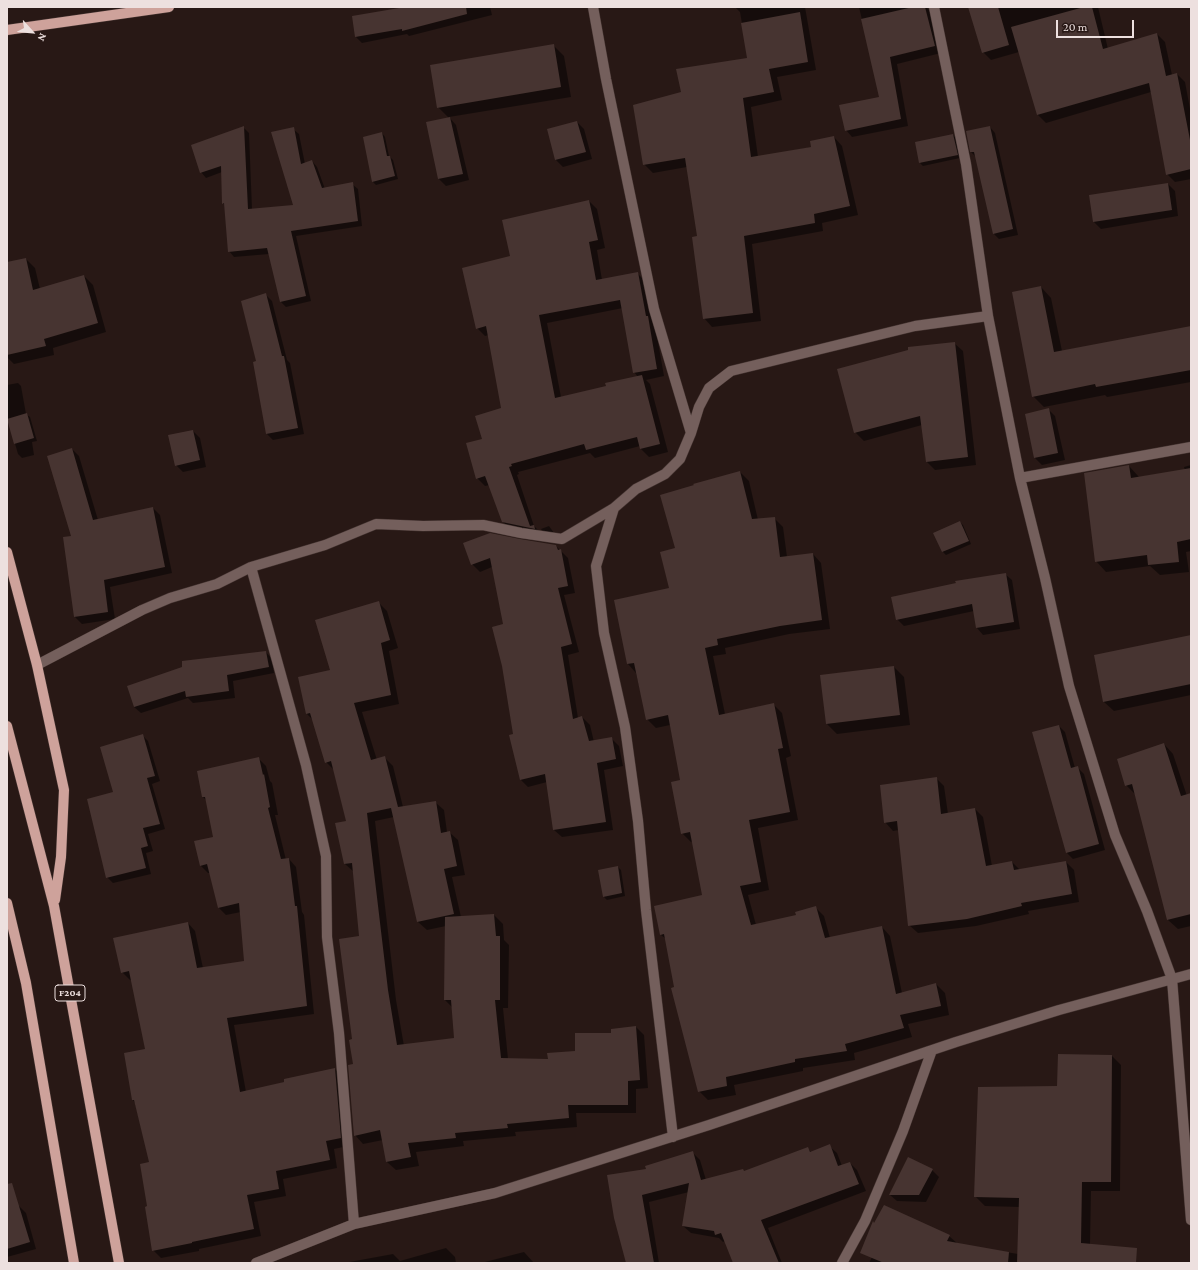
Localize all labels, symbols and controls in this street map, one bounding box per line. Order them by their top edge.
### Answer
north arrow [12,12,52,52]
scale bar [1058,12,1136,38]
text: 20 m [1063,20,1087,34]
text: N [36,31,50,44]
road number: F204 [55,985,85,1001]

